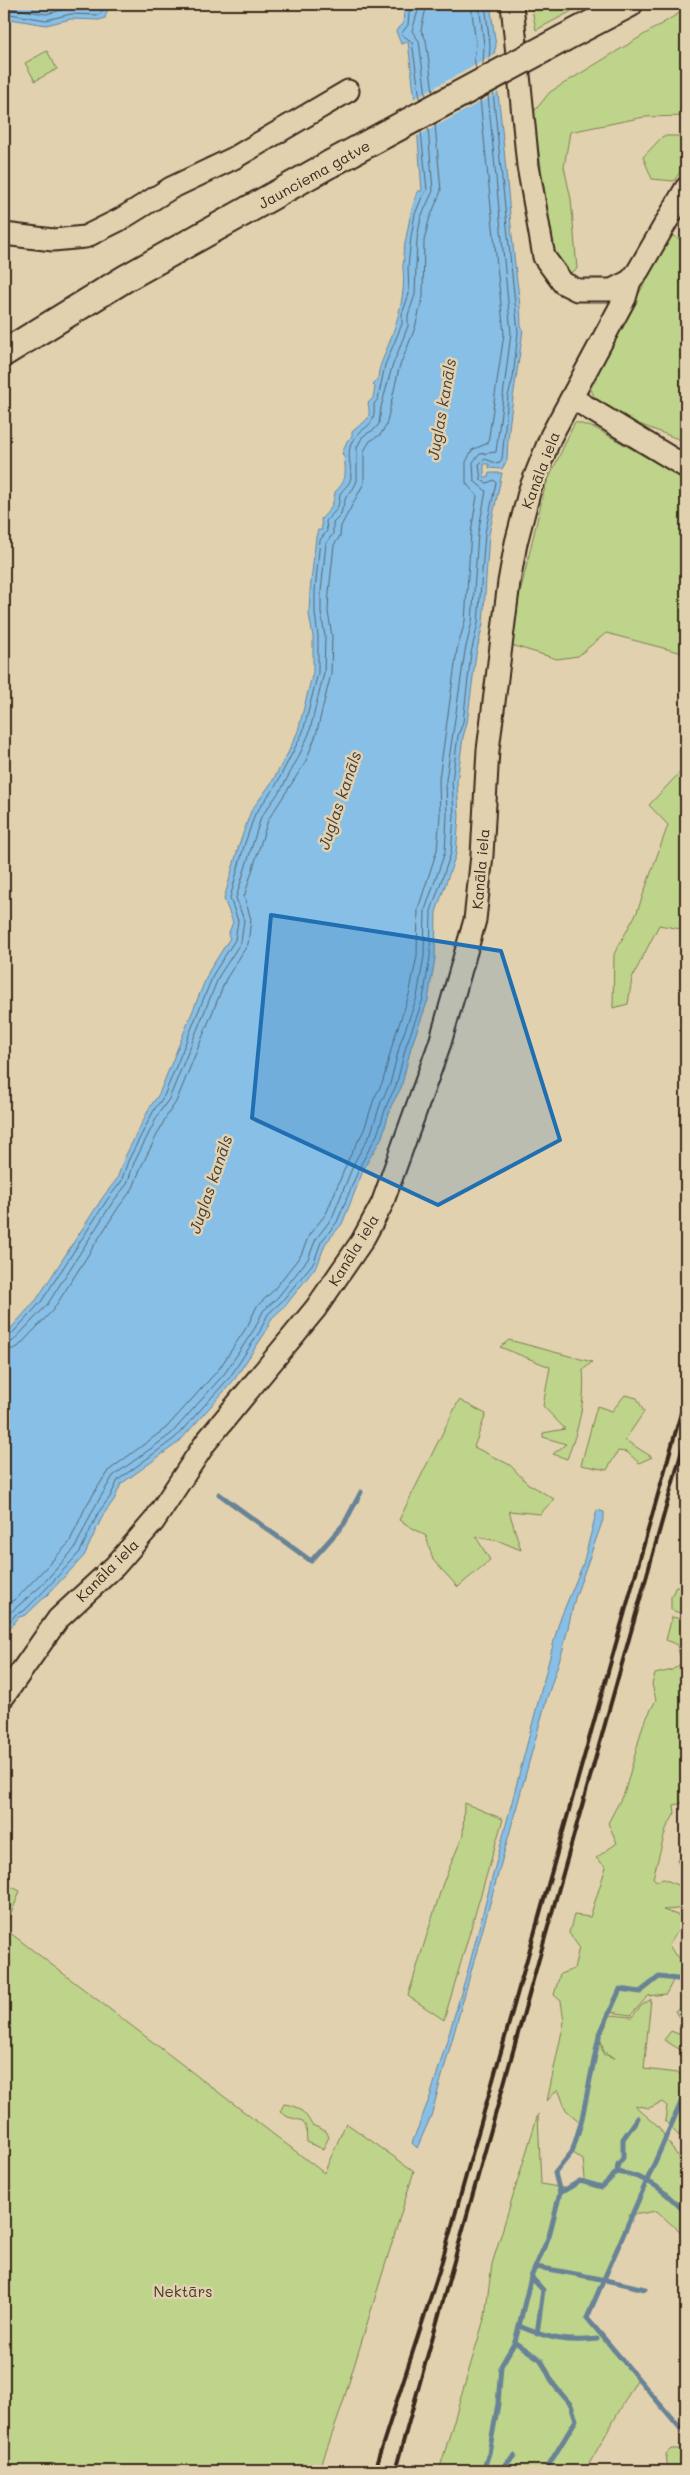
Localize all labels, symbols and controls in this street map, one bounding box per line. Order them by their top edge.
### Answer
street label: Jaunciema gatve [255,135,373,213]
water label: Juglas kanāls [422,356,460,461]
street label: Kanāla iela [516,429,564,511]
water label: Juglas kanāls [312,748,366,852]
street label: Kanāla iela [467,828,493,910]
water label: Juglas kanāls [183,1132,237,1236]
street label: Kanāla iela [323,1210,383,1290]
street label: Kanāla iela [71,1534,143,1606]
park label: Nektārs [153,2281,213,2301]

